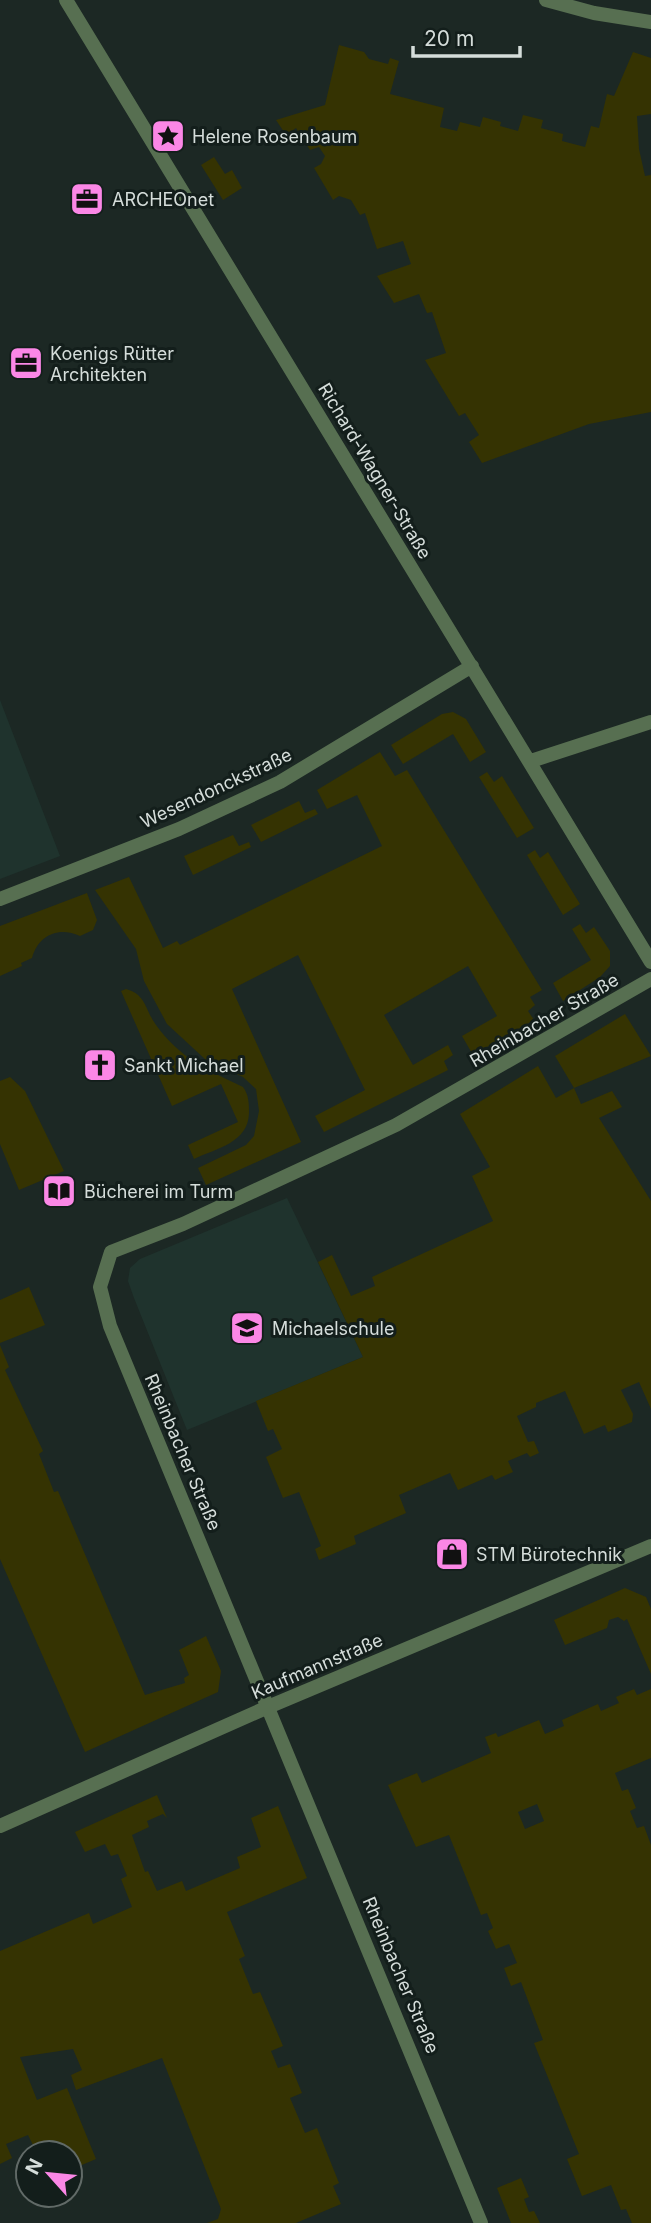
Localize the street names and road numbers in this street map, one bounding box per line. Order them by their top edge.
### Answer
street label: Richard-Wagner-Straße [314,379,436,563]
street label: Wesendonckstraße [137,744,295,832]
street label: Rheinbacher Straße [466,969,622,1071]
street label: Rheinbacher Straße [140,1370,226,1534]
street label: Kaufmannstraße [248,1629,386,1703]
street label: Rheinbacher Straße [358,1893,444,2057]

